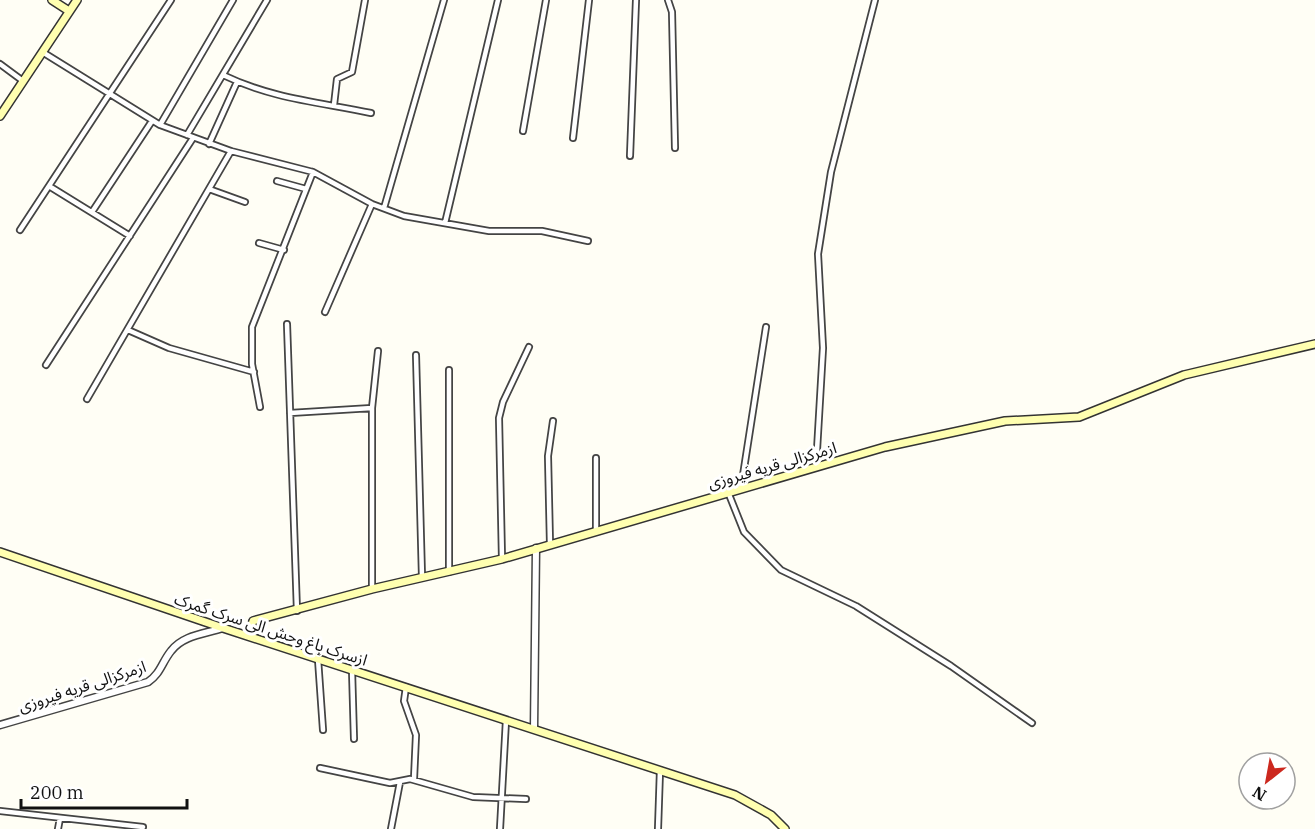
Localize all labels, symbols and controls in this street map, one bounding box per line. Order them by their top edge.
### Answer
street label: ازمرکزالی قریه فیروزی [705,437,839,493]
street label: ازسرک باغ وحش الی سرک گمرک [171,588,370,673]
street label: ازمرکزالی قریه فیروزی [16,656,148,716]
north arrow [1237,751,1297,811]
scale bar [21,772,188,810]
text: 200 m [30,781,84,804]
text: N [1249,782,1270,806]

